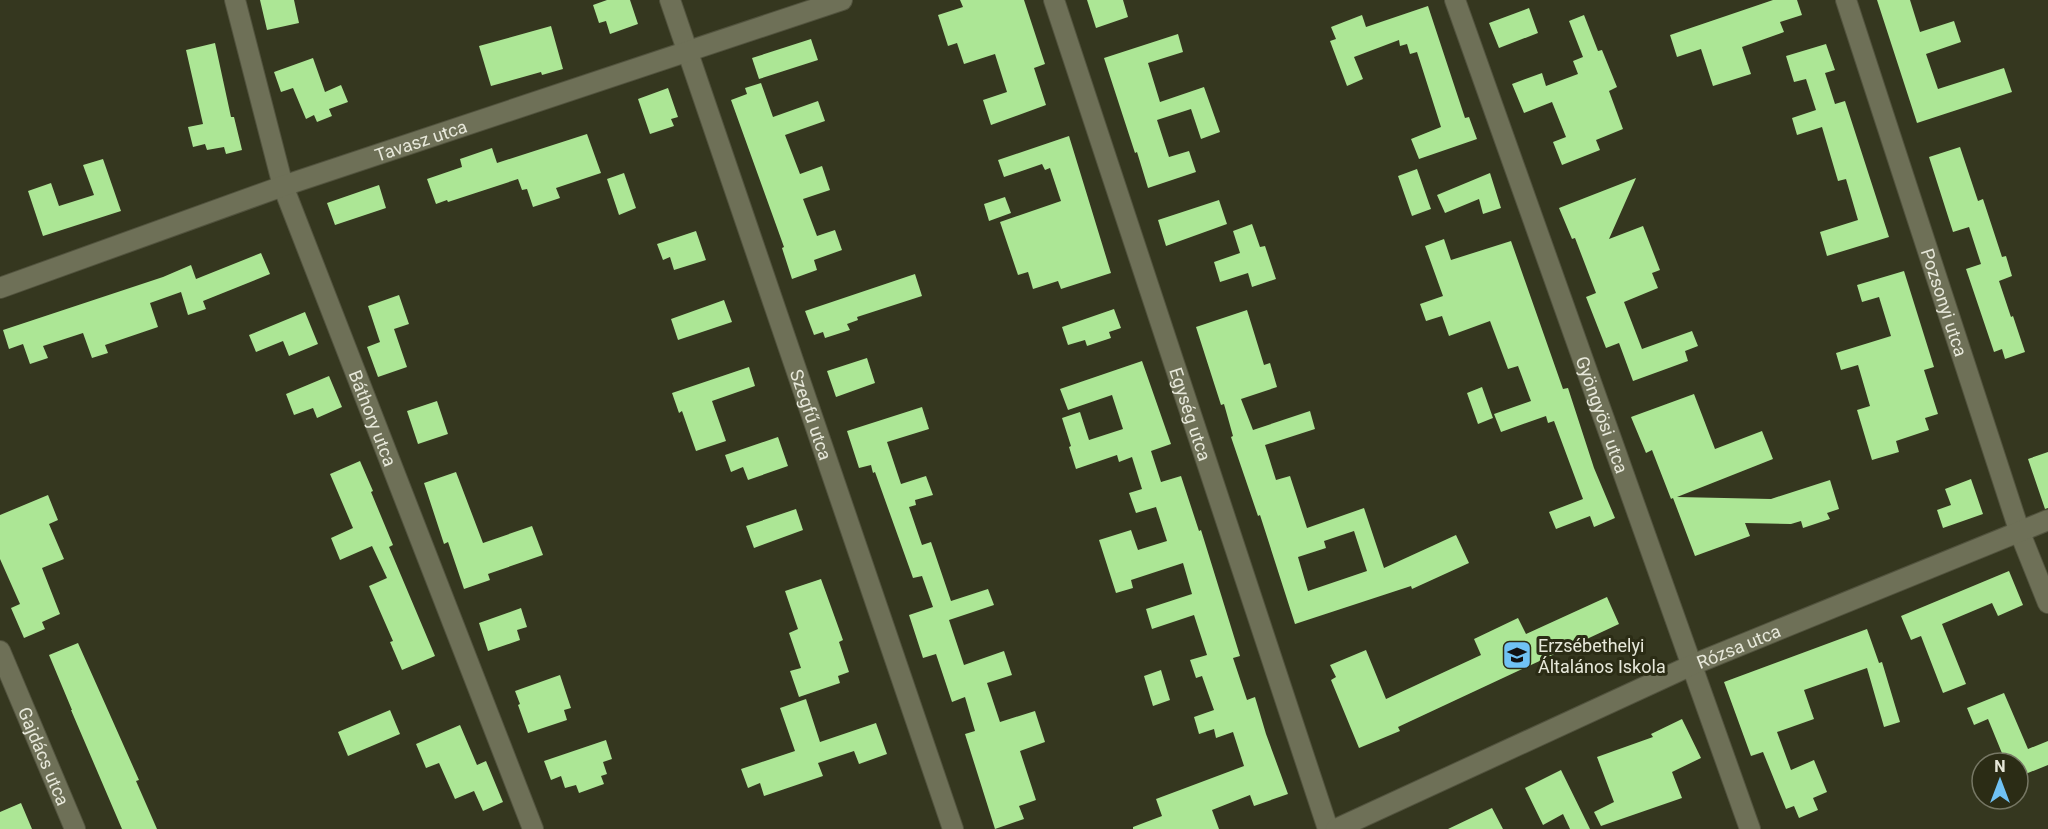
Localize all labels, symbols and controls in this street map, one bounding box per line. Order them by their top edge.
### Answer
street label: Tavasz utca [372,115,469,165]
street label: Pozsonyi utca [1917,246,1972,359]
street label: Gyöngyösi utca [1572,353,1633,476]
street label: Egység utca [1166,365,1216,463]
street label: Szegfű utca [786,366,837,463]
street label: Báthory utca [345,367,401,469]
street label: Rózsa utca [1693,620,1783,673]
place label: Erzsébethelyi Általános Iskola [1538,635,1666,677]
school or university icon: Erzsébethelyi Általános Iskola [1501,639,1533,671]
street label: Gajdács utca [14,704,74,808]
north arrow [1970,751,2030,811]
text: N [1994,757,2006,776]

